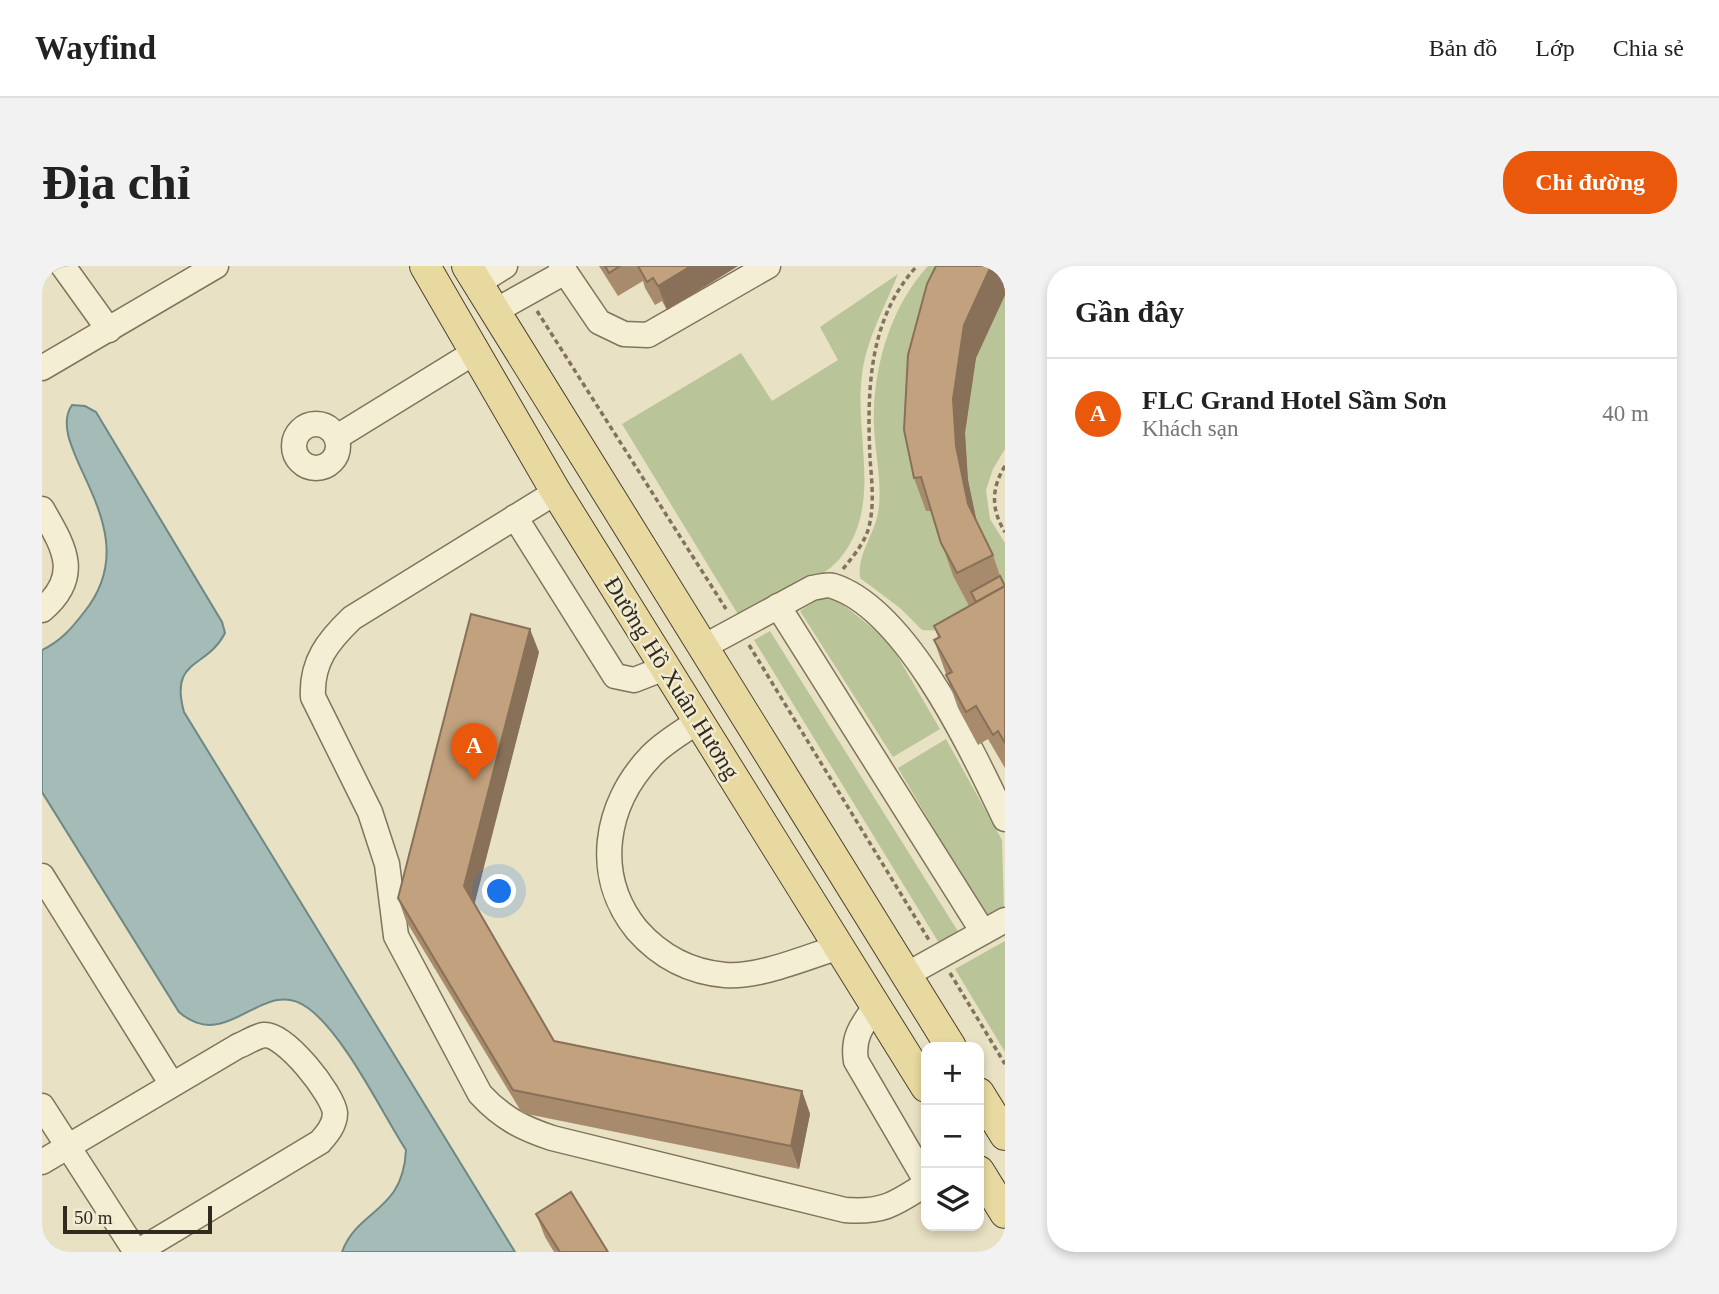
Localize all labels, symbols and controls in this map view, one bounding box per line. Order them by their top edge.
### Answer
text: Wayfind [35,30,156,66]
text: Bản đồ [1429,35,1497,61]
text: Lớp [1535,35,1575,61]
text: Chia sẻ [1613,35,1684,61]
button: Chỉ đường [1503,151,1677,214]
text: Địa chỉ [42,155,190,210]
text: Gần đây [1075,295,1184,328]
text: FLC Grand Hotel Sầm Sơn [1142,386,1447,415]
text: A [1090,401,1106,426]
text: 40 m [1602,401,1649,426]
text: Khách sạn [1142,416,1238,441]
street label: Đường Hồ Xuân Hương [599,572,745,784]
pin: A [451,723,497,781]
your location [482,874,516,908]
map controls [921,1042,984,1231]
button: + [921,1042,984,1105]
button: − [921,1105,984,1168]
button: layers [921,1168,984,1231]
scale bar [63,1203,212,1235]
text: 50 m [74,1207,113,1228]

